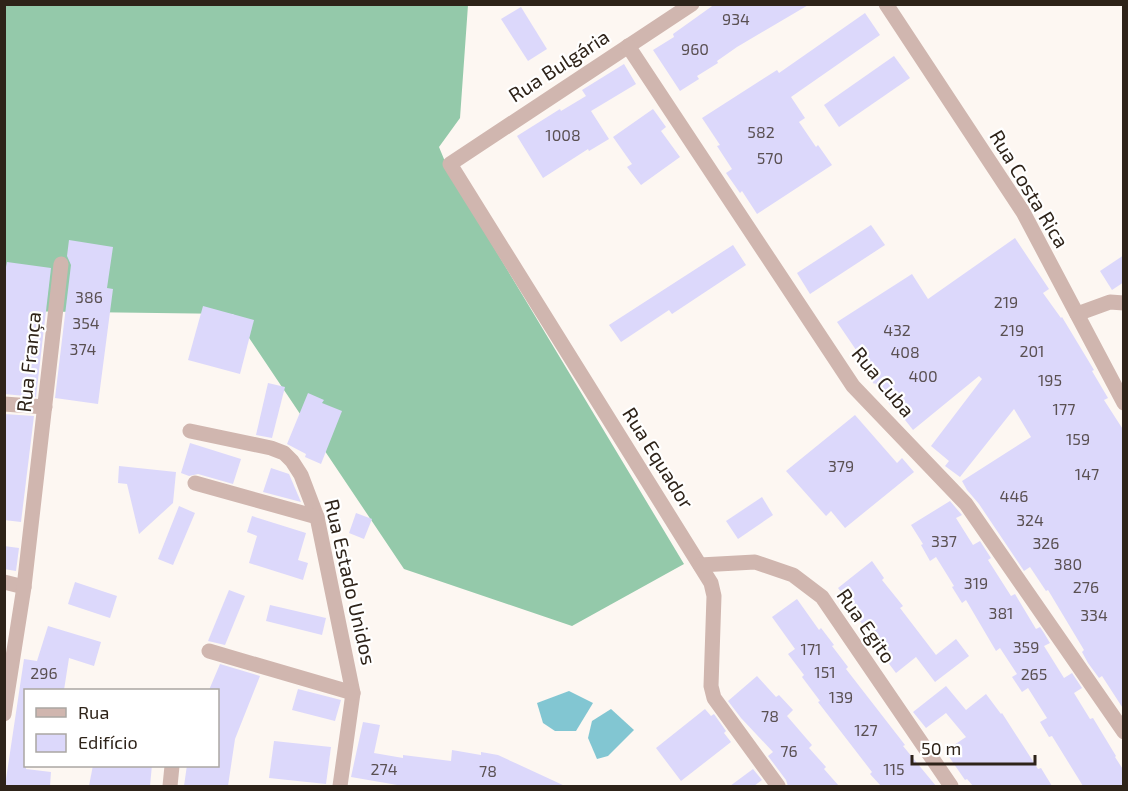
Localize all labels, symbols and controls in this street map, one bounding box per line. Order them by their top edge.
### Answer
house number: 934 [722,9,750,28]
street label: Rua Bulgária [504,24,613,107]
house number: 960 [681,39,709,58]
house number: 582 [747,122,775,141]
house number: 1008 [545,125,581,144]
street label: Rua Costa Rica [985,125,1074,252]
house number: 570 [757,148,783,167]
house number: 386 [75,287,103,306]
house number: 219 [994,292,1018,311]
street label: Rua França [11,310,46,413]
house number: 354 [72,313,100,332]
house number: 432 [883,320,911,339]
house number: 219 [1000,320,1024,339]
house number: 374 [70,339,97,358]
street label: Rua Cuba [847,341,920,421]
house number: 201 [1019,341,1045,360]
house number: 408 [890,342,920,361]
house number: 400 [908,366,938,385]
house number: 195 [1038,370,1062,389]
house number: 177 [1053,399,1075,418]
street label: Rua Equador [618,402,700,513]
house number: 159 [1066,429,1090,448]
house number: 379 [828,456,854,475]
house number: 147 [1075,464,1099,483]
house number: 446 [1000,486,1028,505]
street label: Rua Estado Unidos [320,497,382,667]
house number: 324 [1016,510,1044,529]
house number: 337 [931,531,957,550]
house number: 326 [1032,533,1060,552]
house number: 380 [1054,554,1082,573]
house number: 319 [964,573,988,592]
house number: 276 [1073,577,1099,596]
street label: Rua Egito [832,584,901,667]
house number: 381 [989,603,1013,622]
house number: 334 [1080,605,1108,624]
house number: 359 [1013,637,1039,656]
house number: 171 [801,639,821,658]
house number: 151 [814,662,836,681]
house number: 296 [30,663,58,682]
house number: 265 [1021,664,1047,683]
house number: 139 [829,687,853,706]
legend [24,689,219,767]
text: Rua [78,701,109,723]
house number: 78 [761,706,779,725]
house number: 127 [854,720,878,739]
scale bar [912,728,1035,766]
text: Edifício [78,731,138,753]
text: 50 m [921,737,961,759]
house number: 76 [780,741,798,760]
house number: 274 [370,759,398,778]
house number: 115 [883,759,905,778]
house number: 78 [479,761,497,780]

